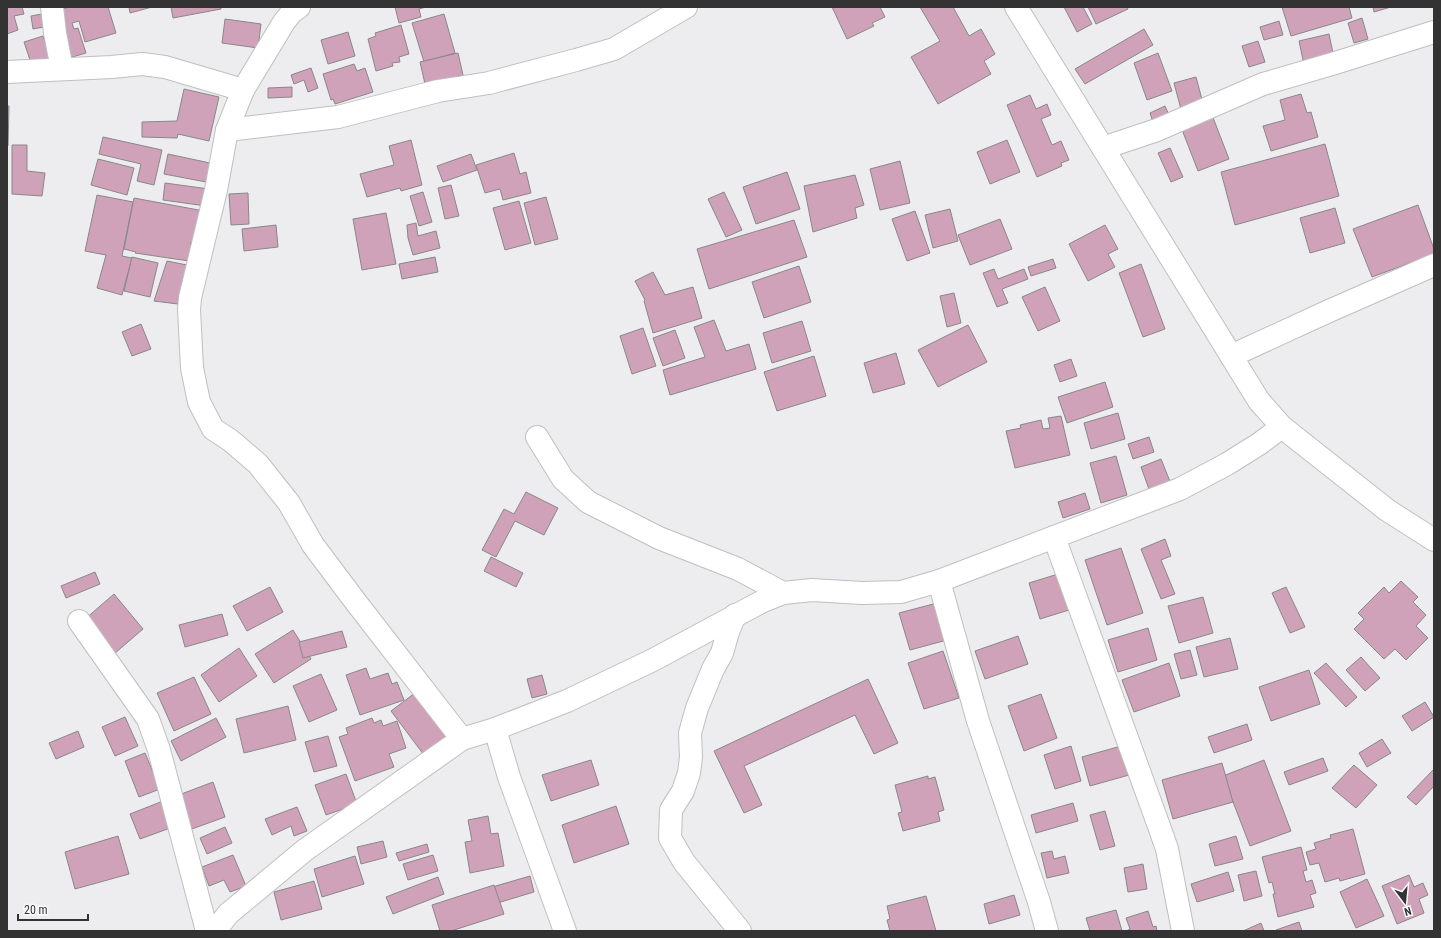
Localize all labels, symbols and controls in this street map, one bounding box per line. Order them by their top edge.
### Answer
north arrow [1385,882,1425,922]
scale bar [18,896,88,922]
text: 20 m [24,903,48,917]
text: N [1402,904,1413,918]

